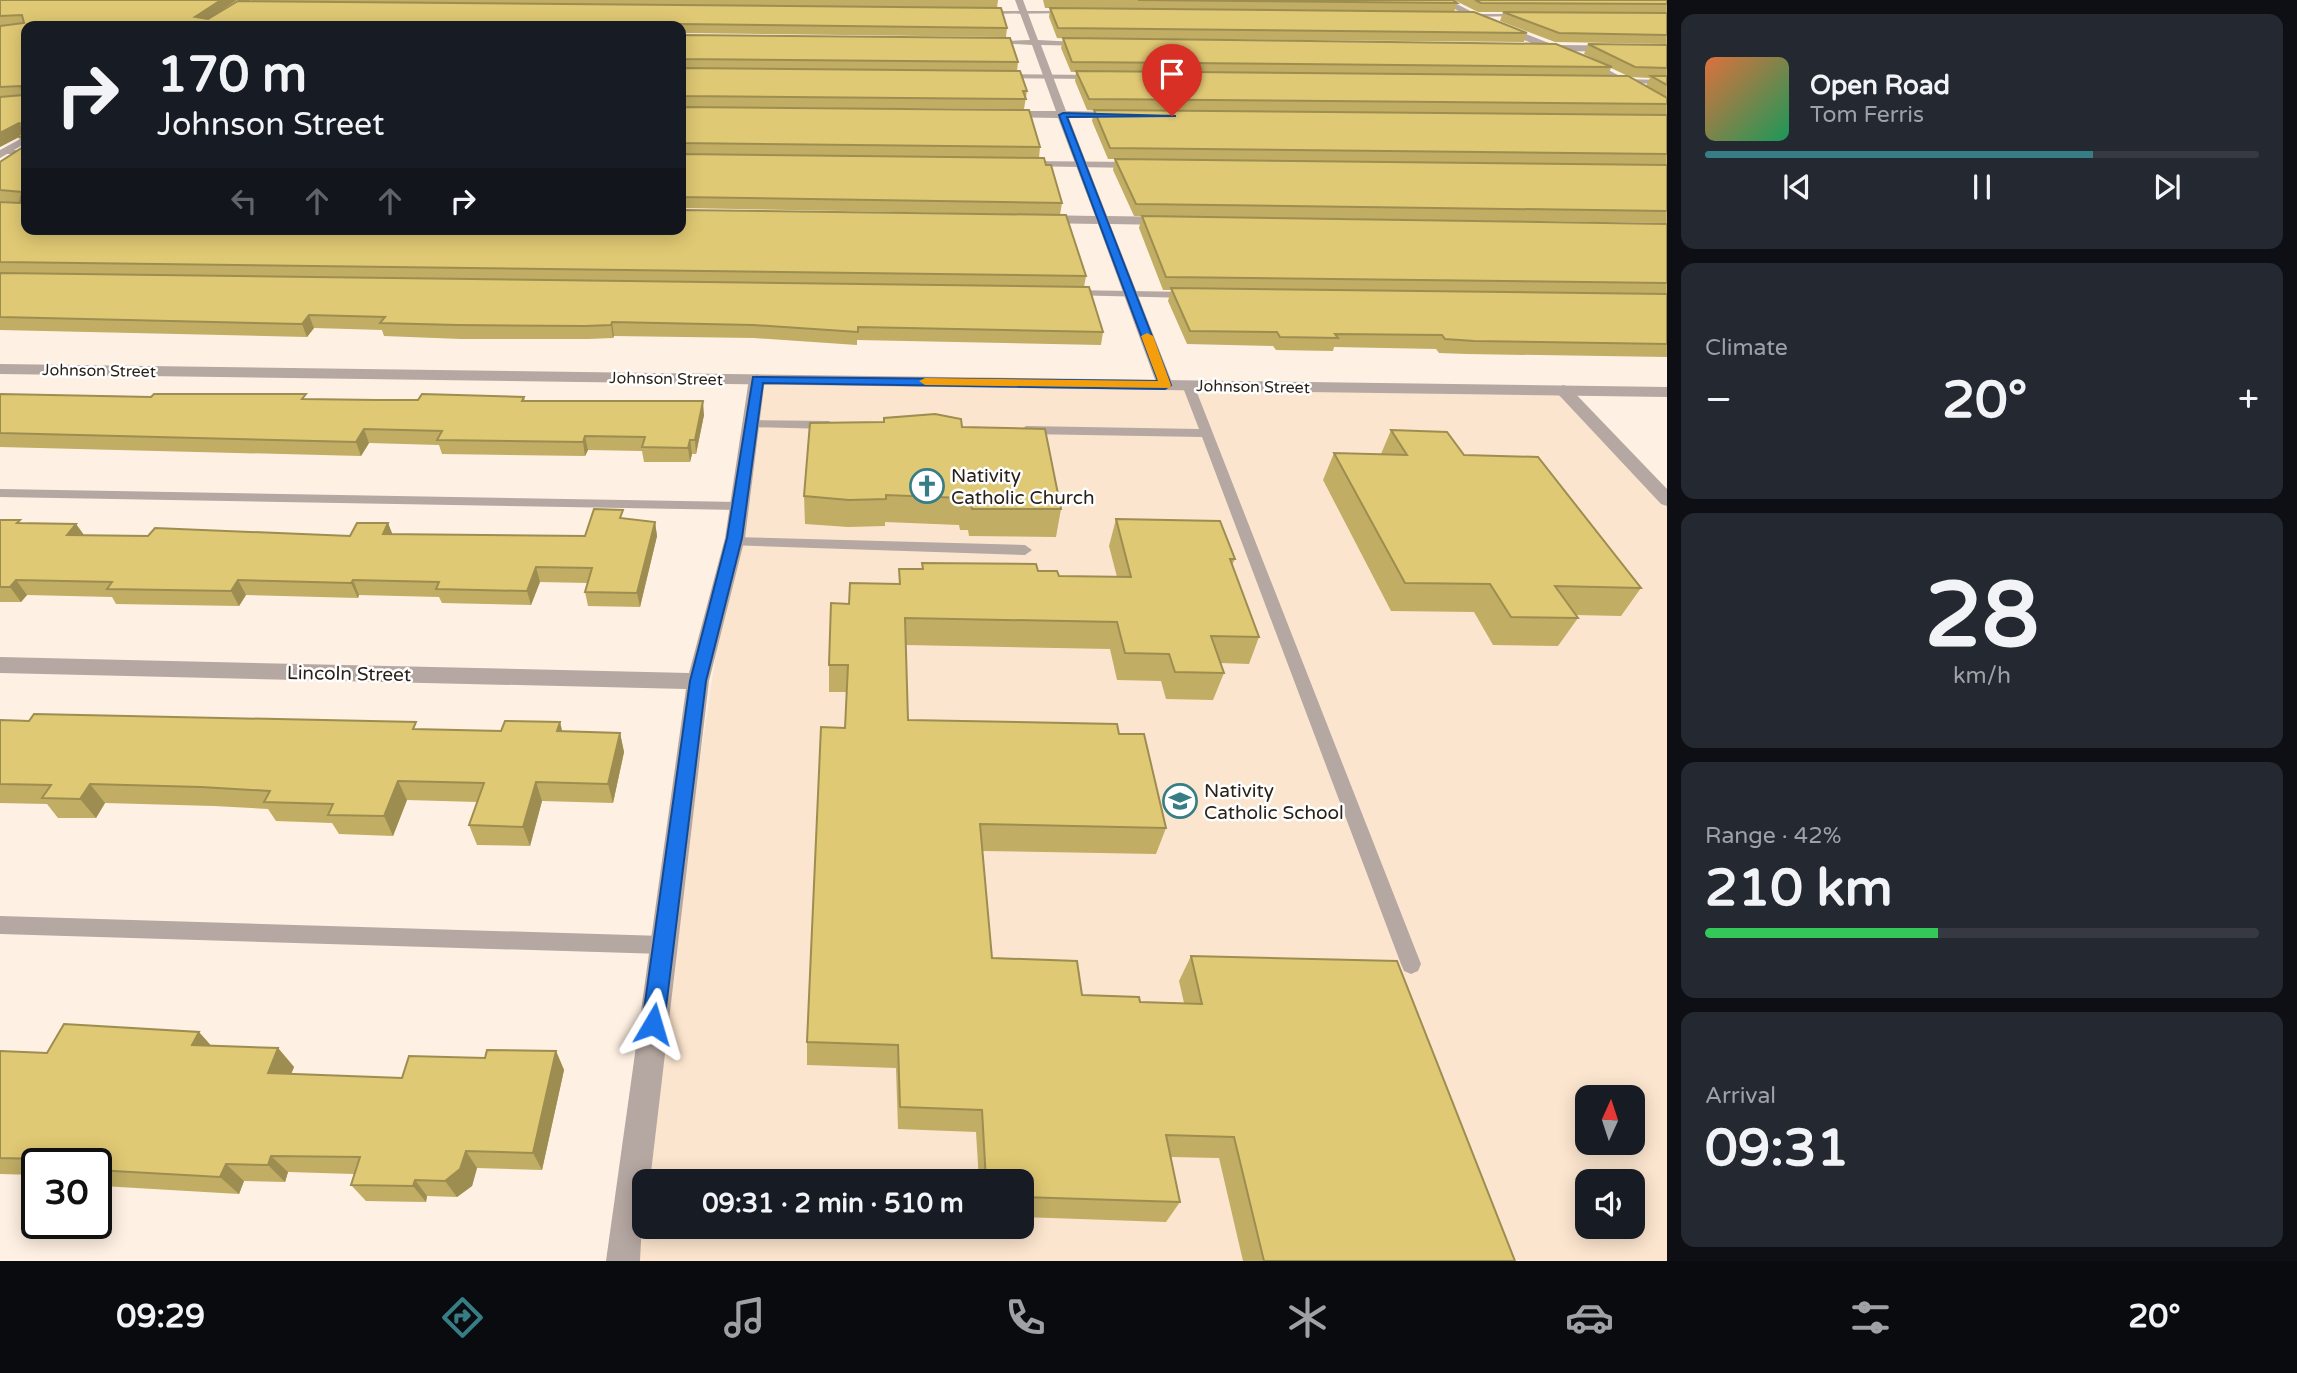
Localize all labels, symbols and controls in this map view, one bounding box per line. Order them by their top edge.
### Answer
pin [1142,44,1202,116]
text: 170 m [157,46,307,105]
icon: right [42,49,133,140]
icon: arrive [1153,55,1191,93]
text: Open Road [1810,70,1950,101]
text: Tom Ferris [1810,101,1924,129]
text: Johnson Street [157,106,384,144]
icon: previous [1778,168,1816,206]
icon: pause [1963,168,2001,206]
icon: next [2148,168,2186,206]
icon: left [225,182,263,220]
icon: ahead [298,182,336,220]
icon: ahead [371,182,409,220]
icon: right [444,182,482,220]
text: Climate [1705,334,1788,362]
street label: Johnson Street [42,360,156,382]
street label: Johnson Street [609,368,723,390]
text: 20° [1942,369,2027,432]
street label: Johnson Street [1196,376,1310,398]
text: − [1705,377,1732,423]
text: + [2238,377,2259,423]
place label: Nativity Catholic Church [951,465,1095,509]
church icon: Nativity Catholic Church [908,467,946,505]
text: 28 [1925,561,2039,671]
street label: Lincoln Street [287,662,411,686]
text: km/h [1953,662,2011,690]
place label: Nativity Catholic School [1204,780,1344,824]
school or university icon: Nativity Catholic School [1161,782,1199,820]
text: Range · 42% [1705,822,1841,850]
text: 210 km [1705,857,1893,920]
position arrow [616,987,690,1061]
text: Arrival [1705,1082,1776,1110]
north arrow [1575,1085,1645,1155]
map controls [1575,1085,1645,1239]
text: 09:31 [1705,1117,1849,1180]
speed limit sign: 30 [21,1148,112,1239]
button: sound [1575,1169,1645,1239]
text: 09:31 · 2 min · 510 m [702,1188,964,1219]
icon: directions [438,1293,487,1342]
icon: music [720,1293,769,1342]
icon: phone [1001,1293,1050,1342]
icon: climate [1283,1293,1332,1342]
icon: car [1565,1293,1614,1342]
icon: filters [1846,1293,1895,1342]
text: 09:29 [116,1298,205,1336]
text: 20° [2128,1298,2181,1336]

